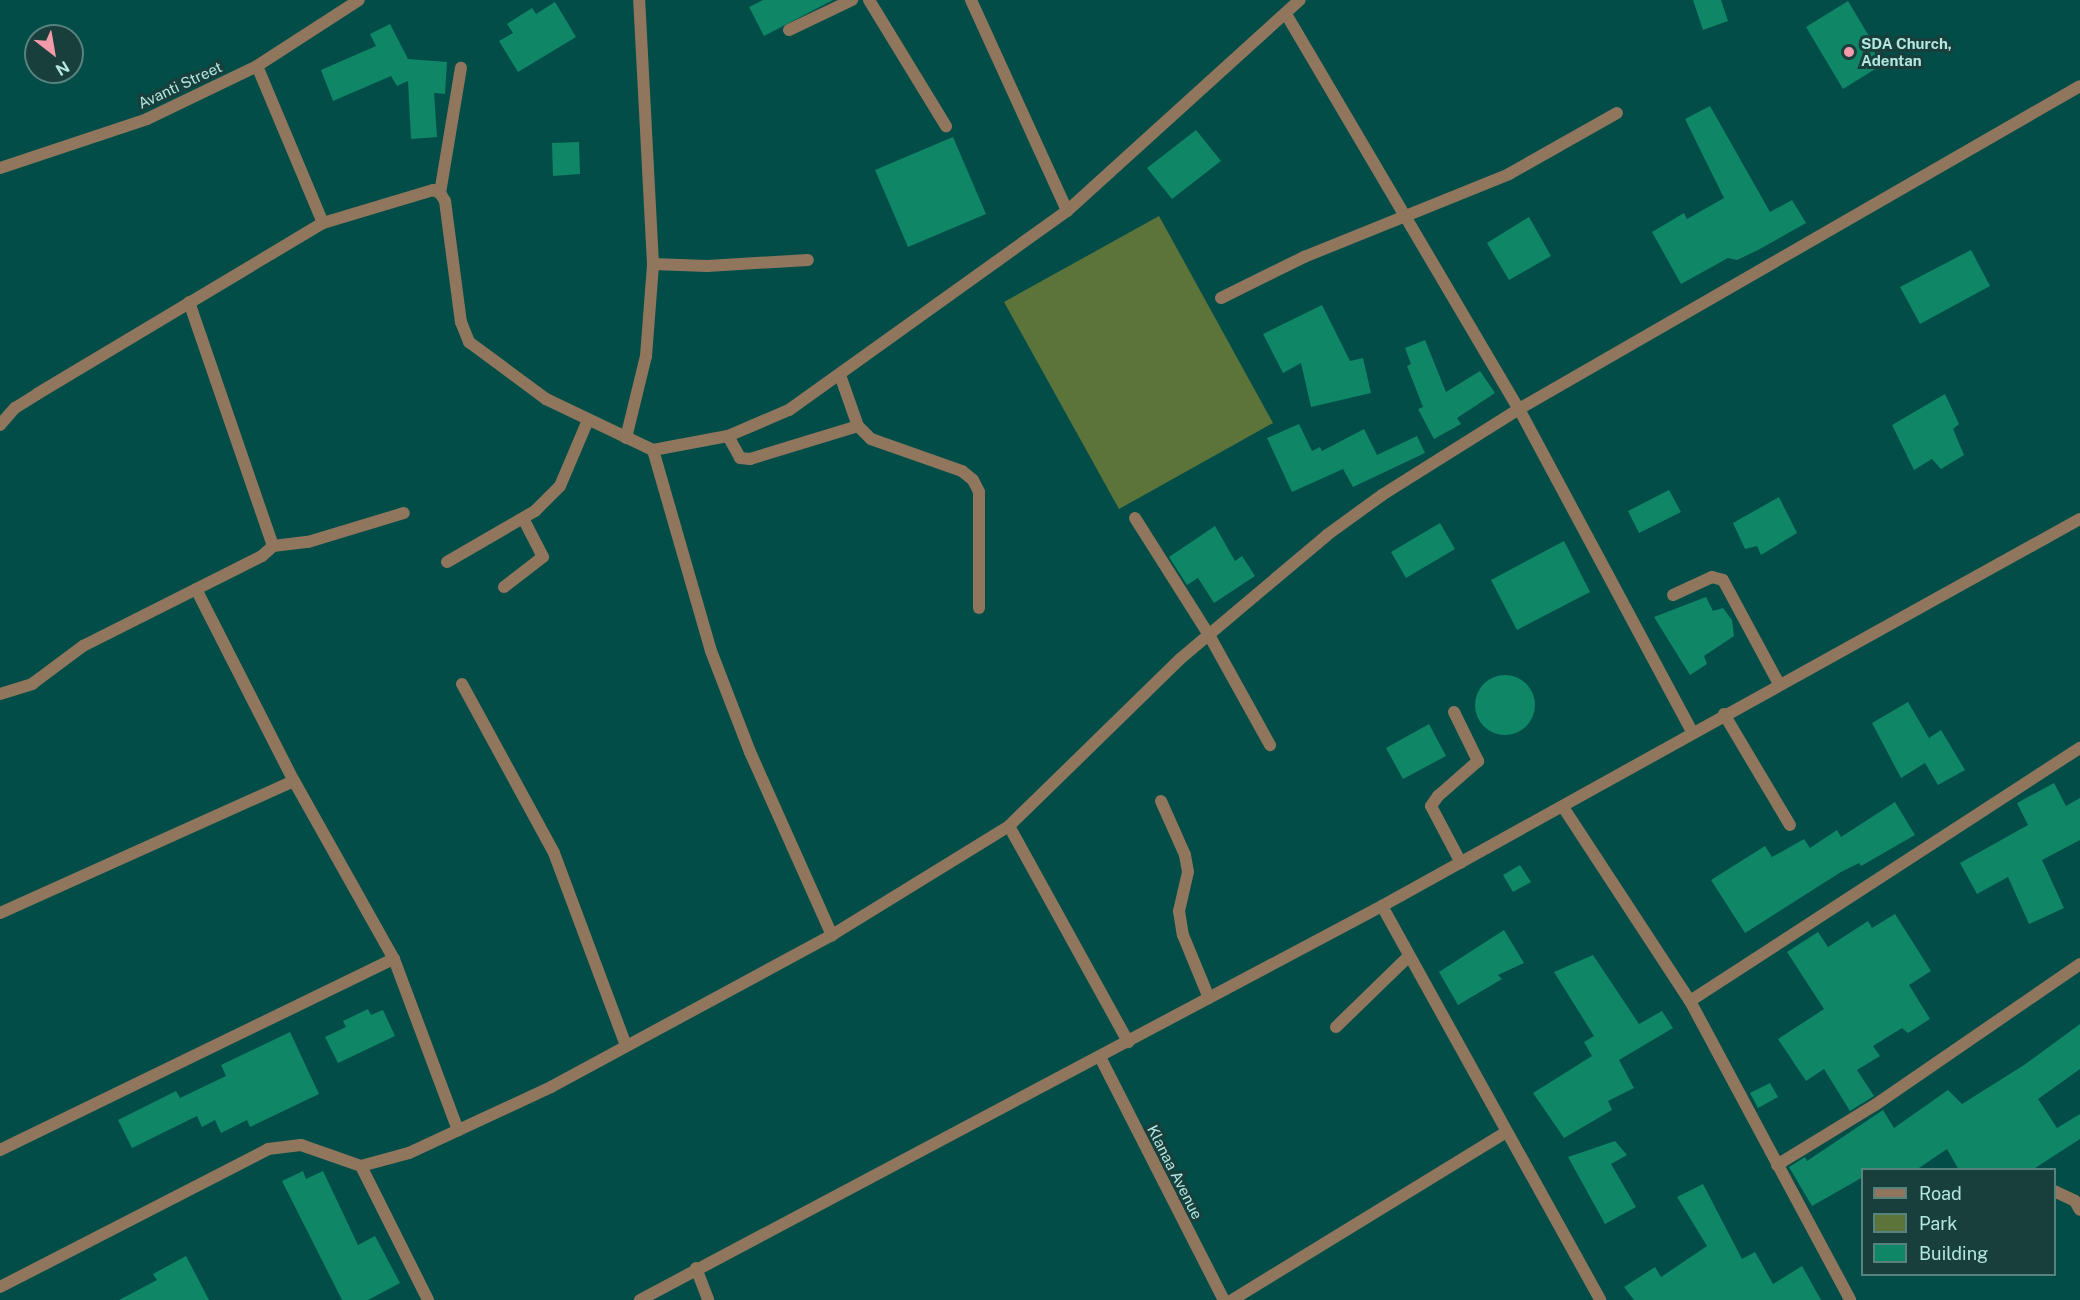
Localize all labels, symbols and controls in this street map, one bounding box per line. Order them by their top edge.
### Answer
north arrow [24,24,84,84]
place label: SDA Church, Adentan [1861,34,1952,69]
marker: SDA Church, Adentan [1842,45,1856,59]
text: N [52,57,73,80]
street label: Avanti Street [135,58,225,112]
street label: Klanaa Avenue [1144,1122,1206,1222]
legend [1861,1168,2056,1276]
text: Road [1919,1183,1962,1204]
text: Park [1919,1213,1957,1234]
text: Building [1919,1243,1988,1264]

